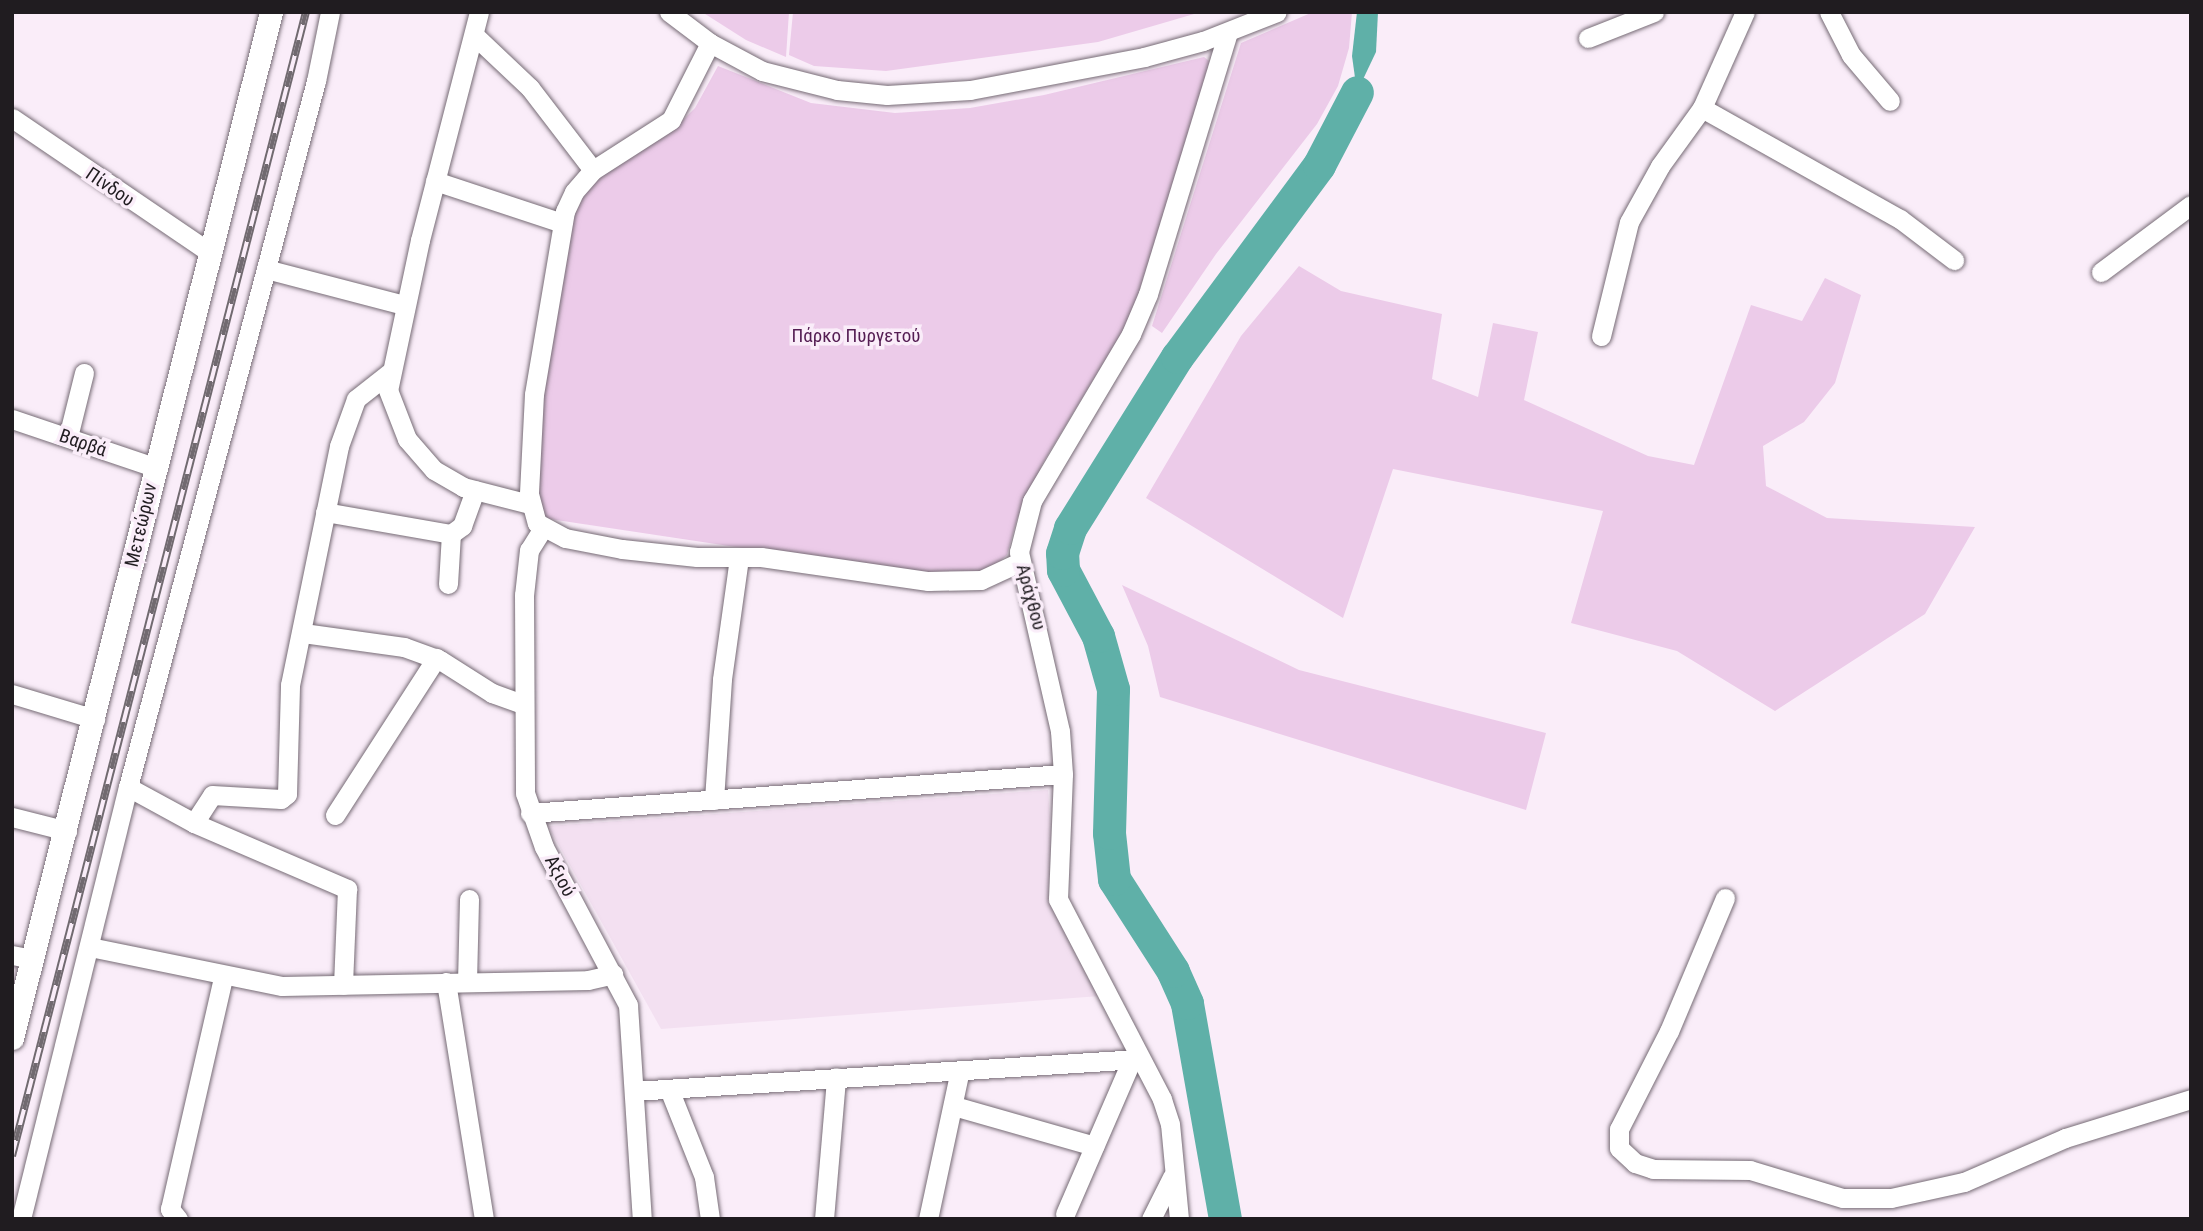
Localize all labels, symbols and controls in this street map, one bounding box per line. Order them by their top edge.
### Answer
street label: Πίνδου [81,163,139,211]
park label: Πάρκο Πυργετού [792,325,920,347]
street label: Βαρβά [56,424,110,462]
street label: Μετεώρων [120,481,162,569]
street label: Αράχθου [1011,562,1051,632]
street label: Αξιού [540,851,580,901]

